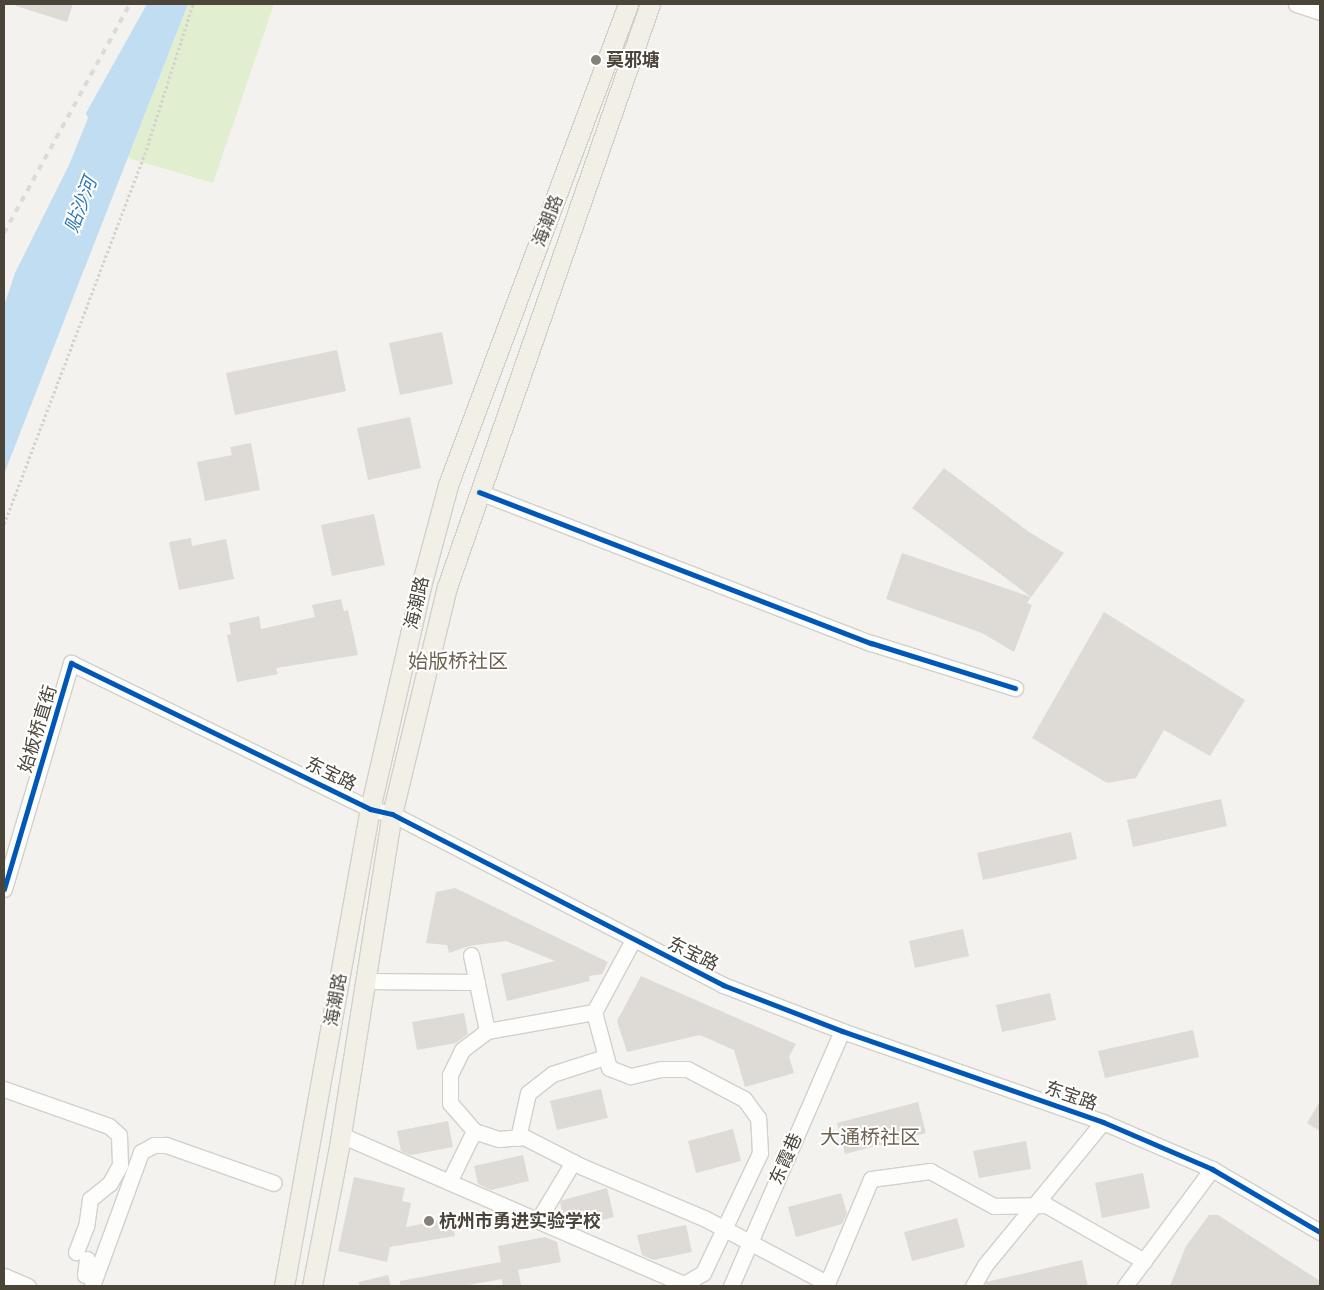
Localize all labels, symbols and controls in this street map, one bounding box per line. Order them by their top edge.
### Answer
place label: 莫邪塘 [606,49,660,71]
marker: 莫邪塘 [590,54,602,66]
water label: 贴沙河 [60,174,102,236]
street label: 海潮路 [528,192,568,250]
street label: 海潮路 [400,574,434,632]
district label: 始版桥社区 [408,648,508,672]
street label: 始板桥直街 [15,683,61,775]
street label: 东宝路 [302,752,360,796]
street label: 东宝路 [664,932,722,976]
street label: 海潮路 [321,972,351,1028]
street label: 东宝路 [1042,1077,1100,1115]
district label: 大通桥社区 [820,1124,920,1148]
street label: 东霞巷 [765,1130,807,1188]
place label: 杭州市勇进实验学校 [439,1210,601,1232]
marker: 杭州市勇进实验学校 [423,1215,435,1227]

